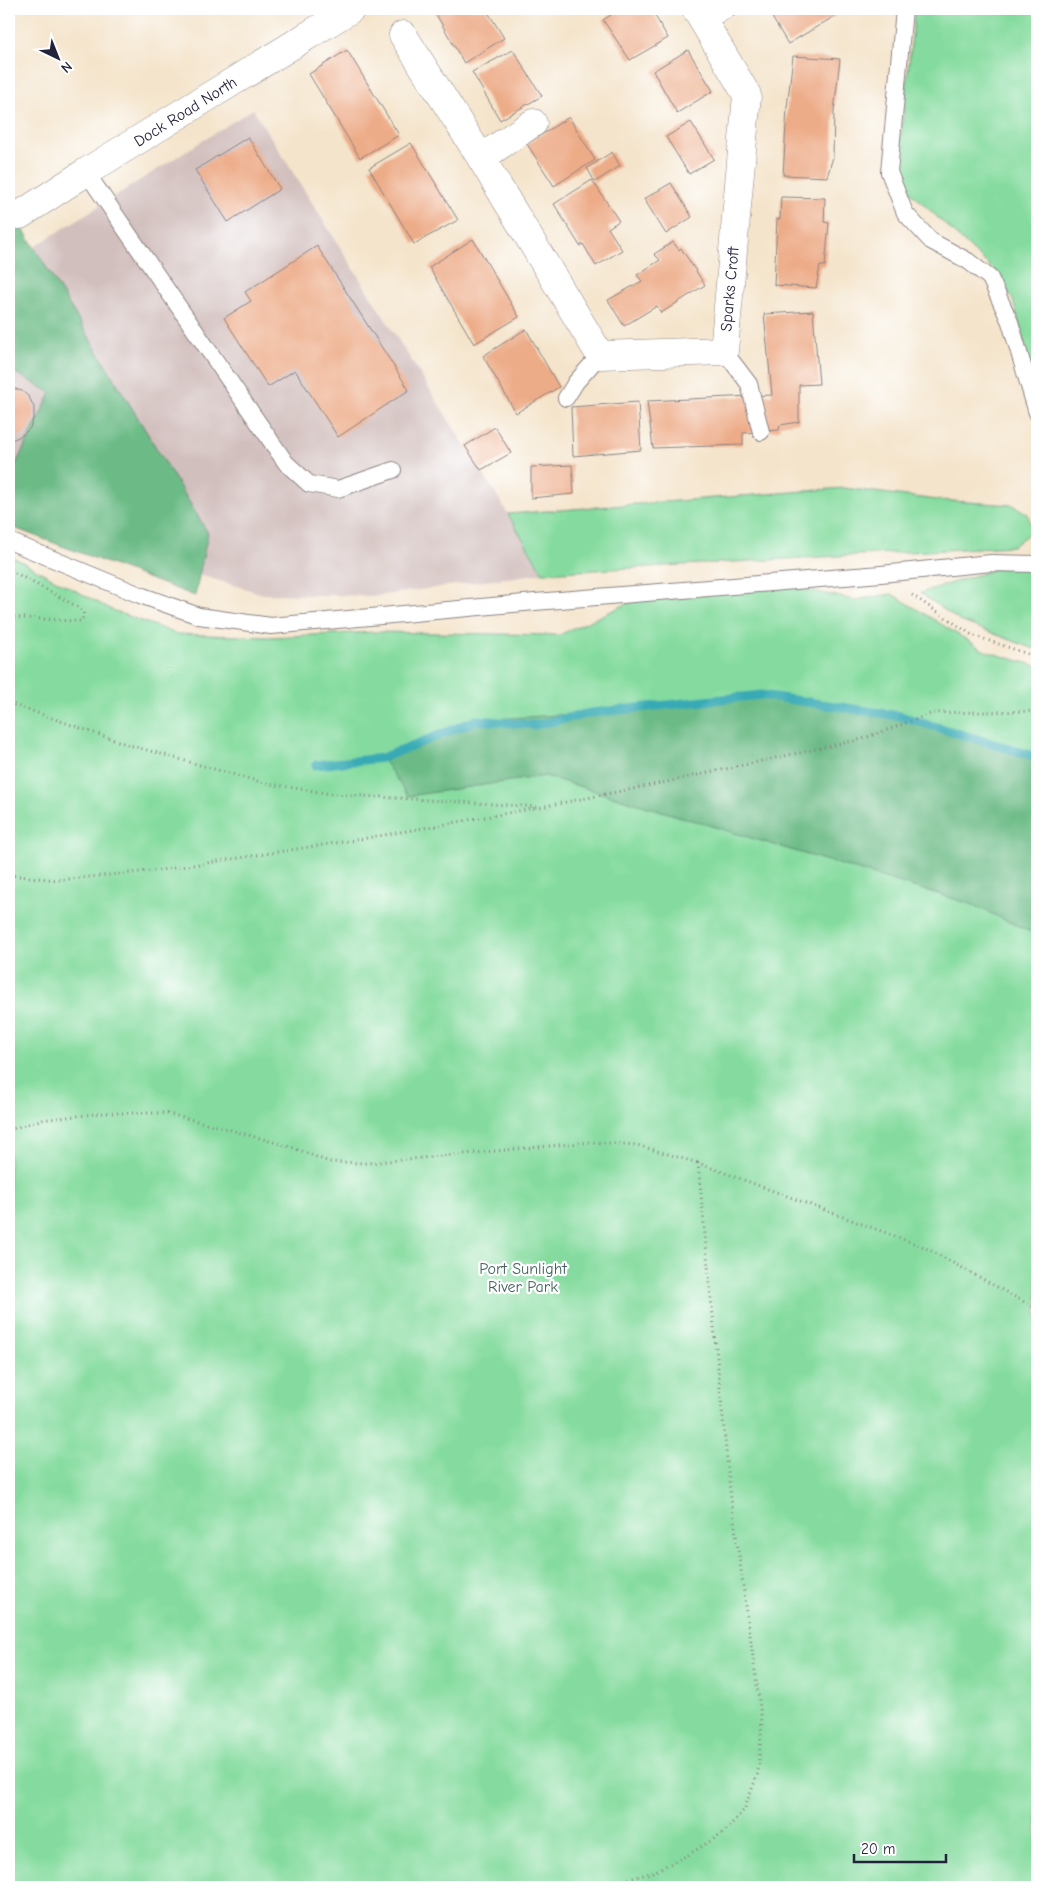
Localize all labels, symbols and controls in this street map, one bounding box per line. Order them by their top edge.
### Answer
north arrow [32,32,82,82]
text: N [57,58,76,76]
street label: Dock Road North [131,73,240,151]
street label: Sparks Croft [717,246,743,332]
park label: Port Sunlight River Park [479,1260,567,1296]
scale bar [854,1831,946,1863]
text: 20 m [861,1840,895,1858]

